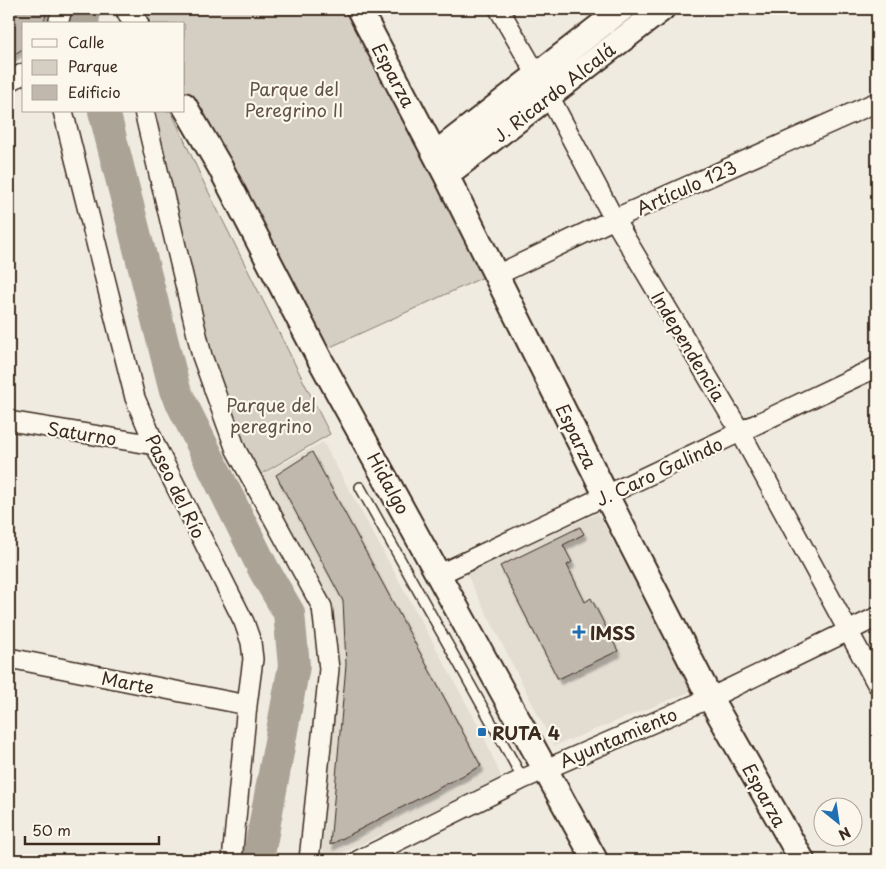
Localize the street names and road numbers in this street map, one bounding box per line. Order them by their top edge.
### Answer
street label: J. Ricardo Alcalá [487,35,621,148]
street label: Esparza [366,38,423,113]
street label: Artículo 123 [631,153,741,221]
street label: Independencia [645,286,733,406]
street label: Esparza [550,399,605,474]
street label: Saturno [45,414,119,452]
street label: Paseo del Río [139,429,213,543]
street label: J. Caro Galindo [591,430,727,512]
street label: Hidalgo [361,447,417,519]
street label: Marte [99,664,157,700]
street label: Ayuntamiento [555,700,681,774]
street label: Esparza [736,758,794,833]

